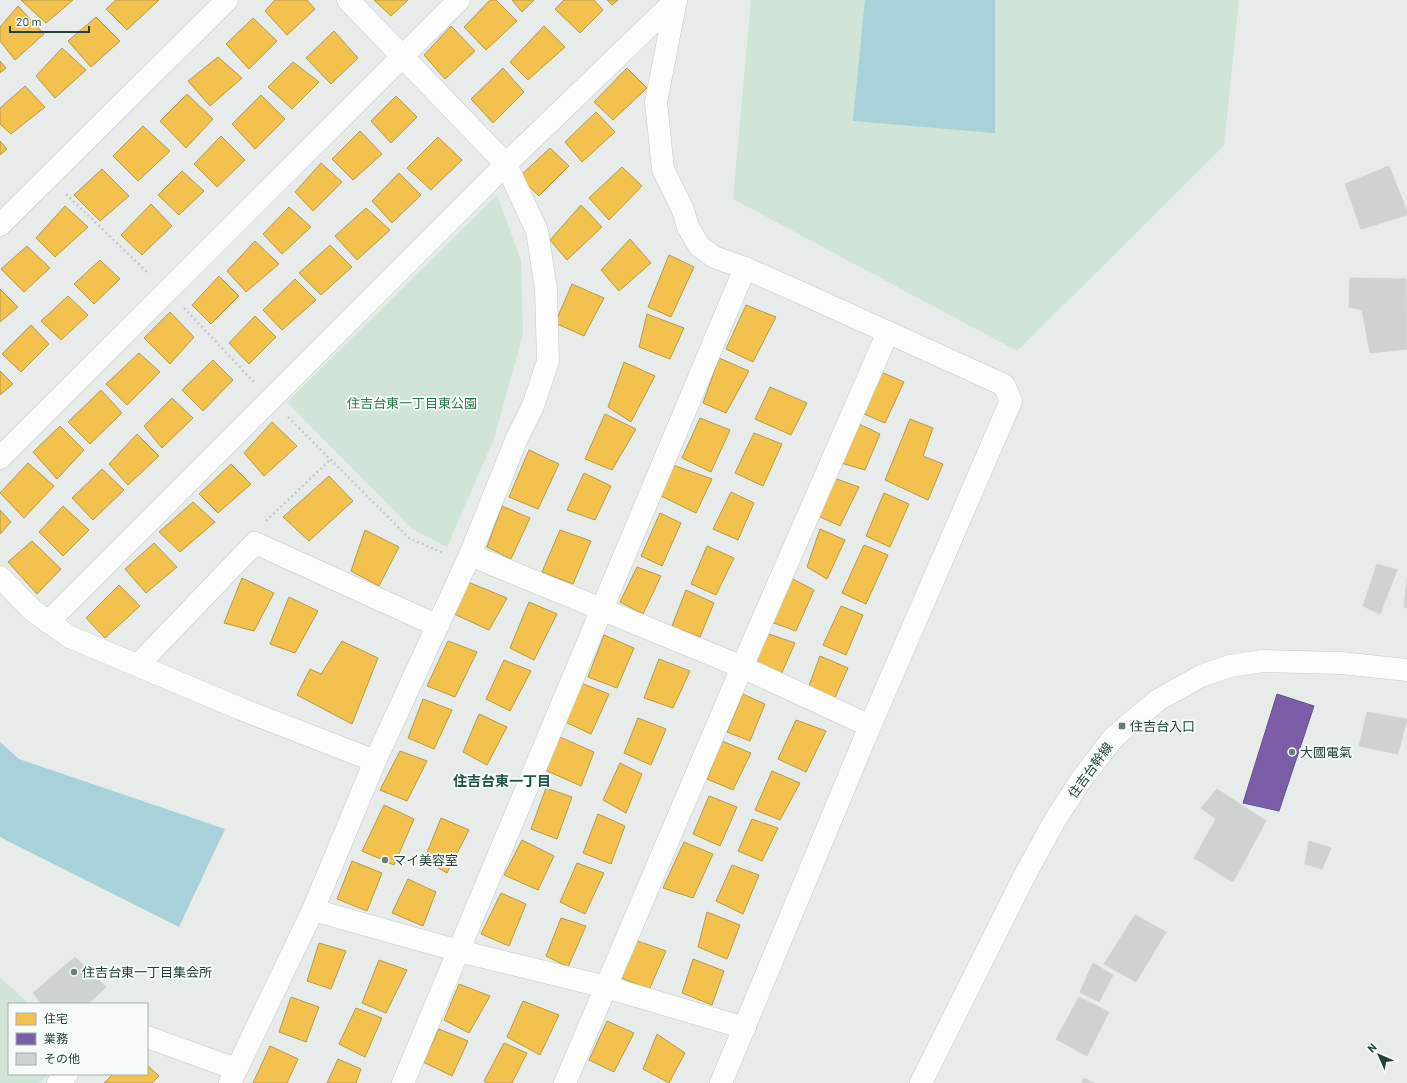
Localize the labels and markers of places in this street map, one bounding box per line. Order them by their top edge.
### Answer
place label: 住吉台入口 [1130,718,1195,734]
marker: 住吉台入口 [1117,721,1127,731]
place label: 大國電氣 [1300,744,1352,760]
marker: 大國電氣 [1287,747,1297,757]
place label: マイ美容室 [393,852,458,868]
marker: マイ美容室 [380,855,390,865]
place label: 住吉台東一丁目集会所 [82,964,212,980]
marker: 住吉台東一丁目集会所 [69,967,79,977]

